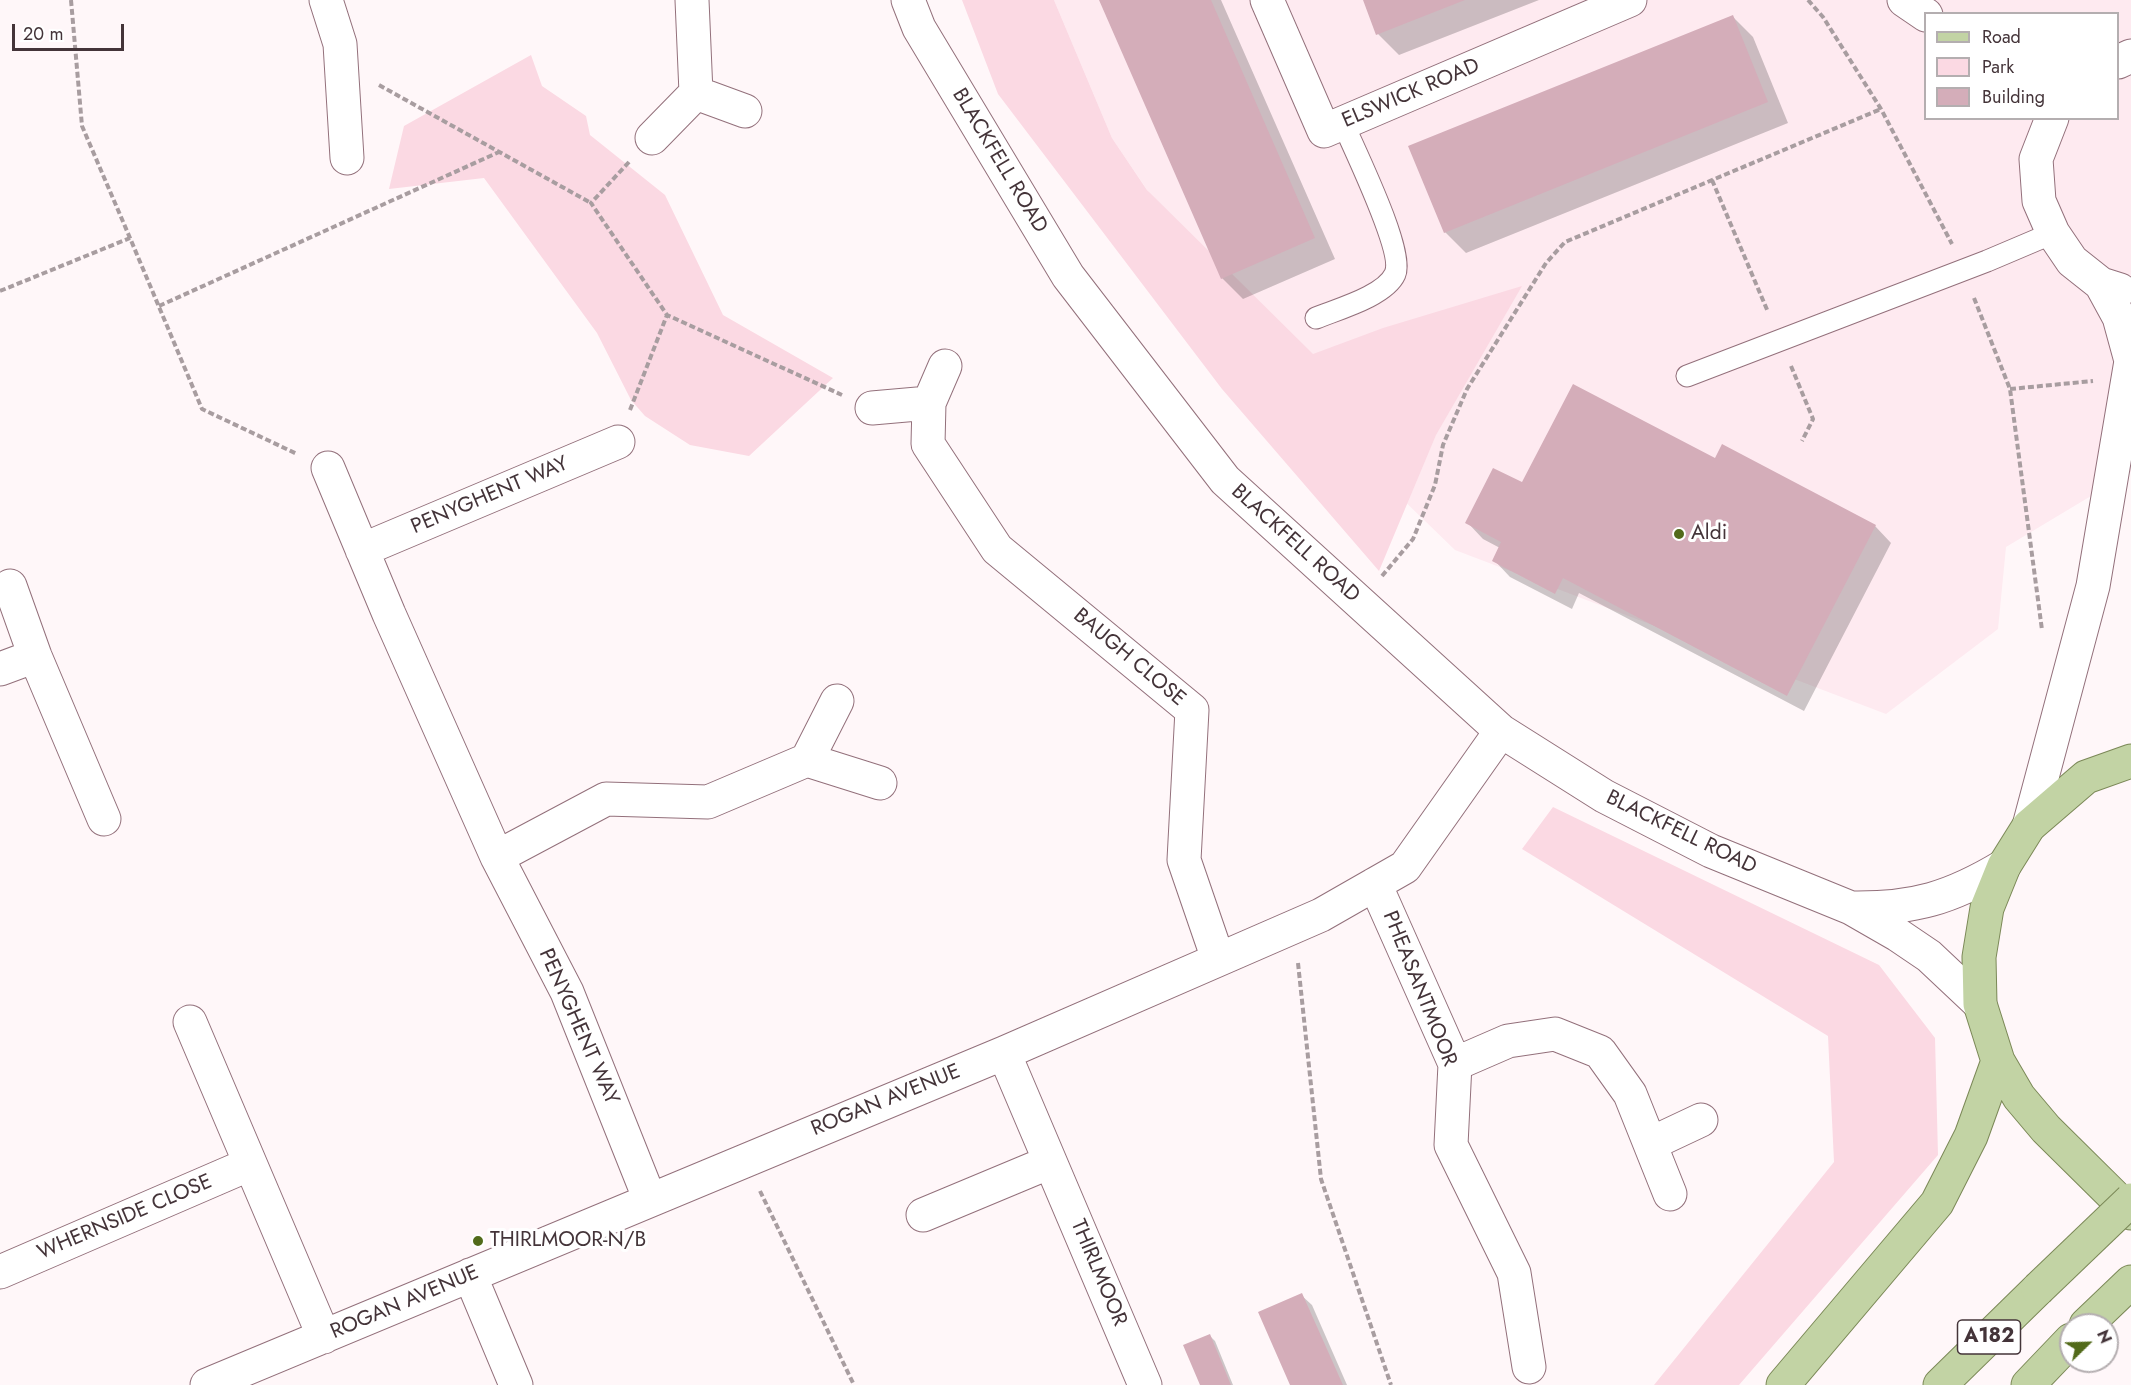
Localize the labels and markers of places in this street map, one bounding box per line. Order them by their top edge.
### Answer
place label: Aldi [1691,521,1727,547]
marker: Aldi [1672,527,1686,541]
place label: THIRLMOOR-N/B [490,1228,646,1254]
marker: THIRLMOOR-N/B [471,1234,485,1248]

